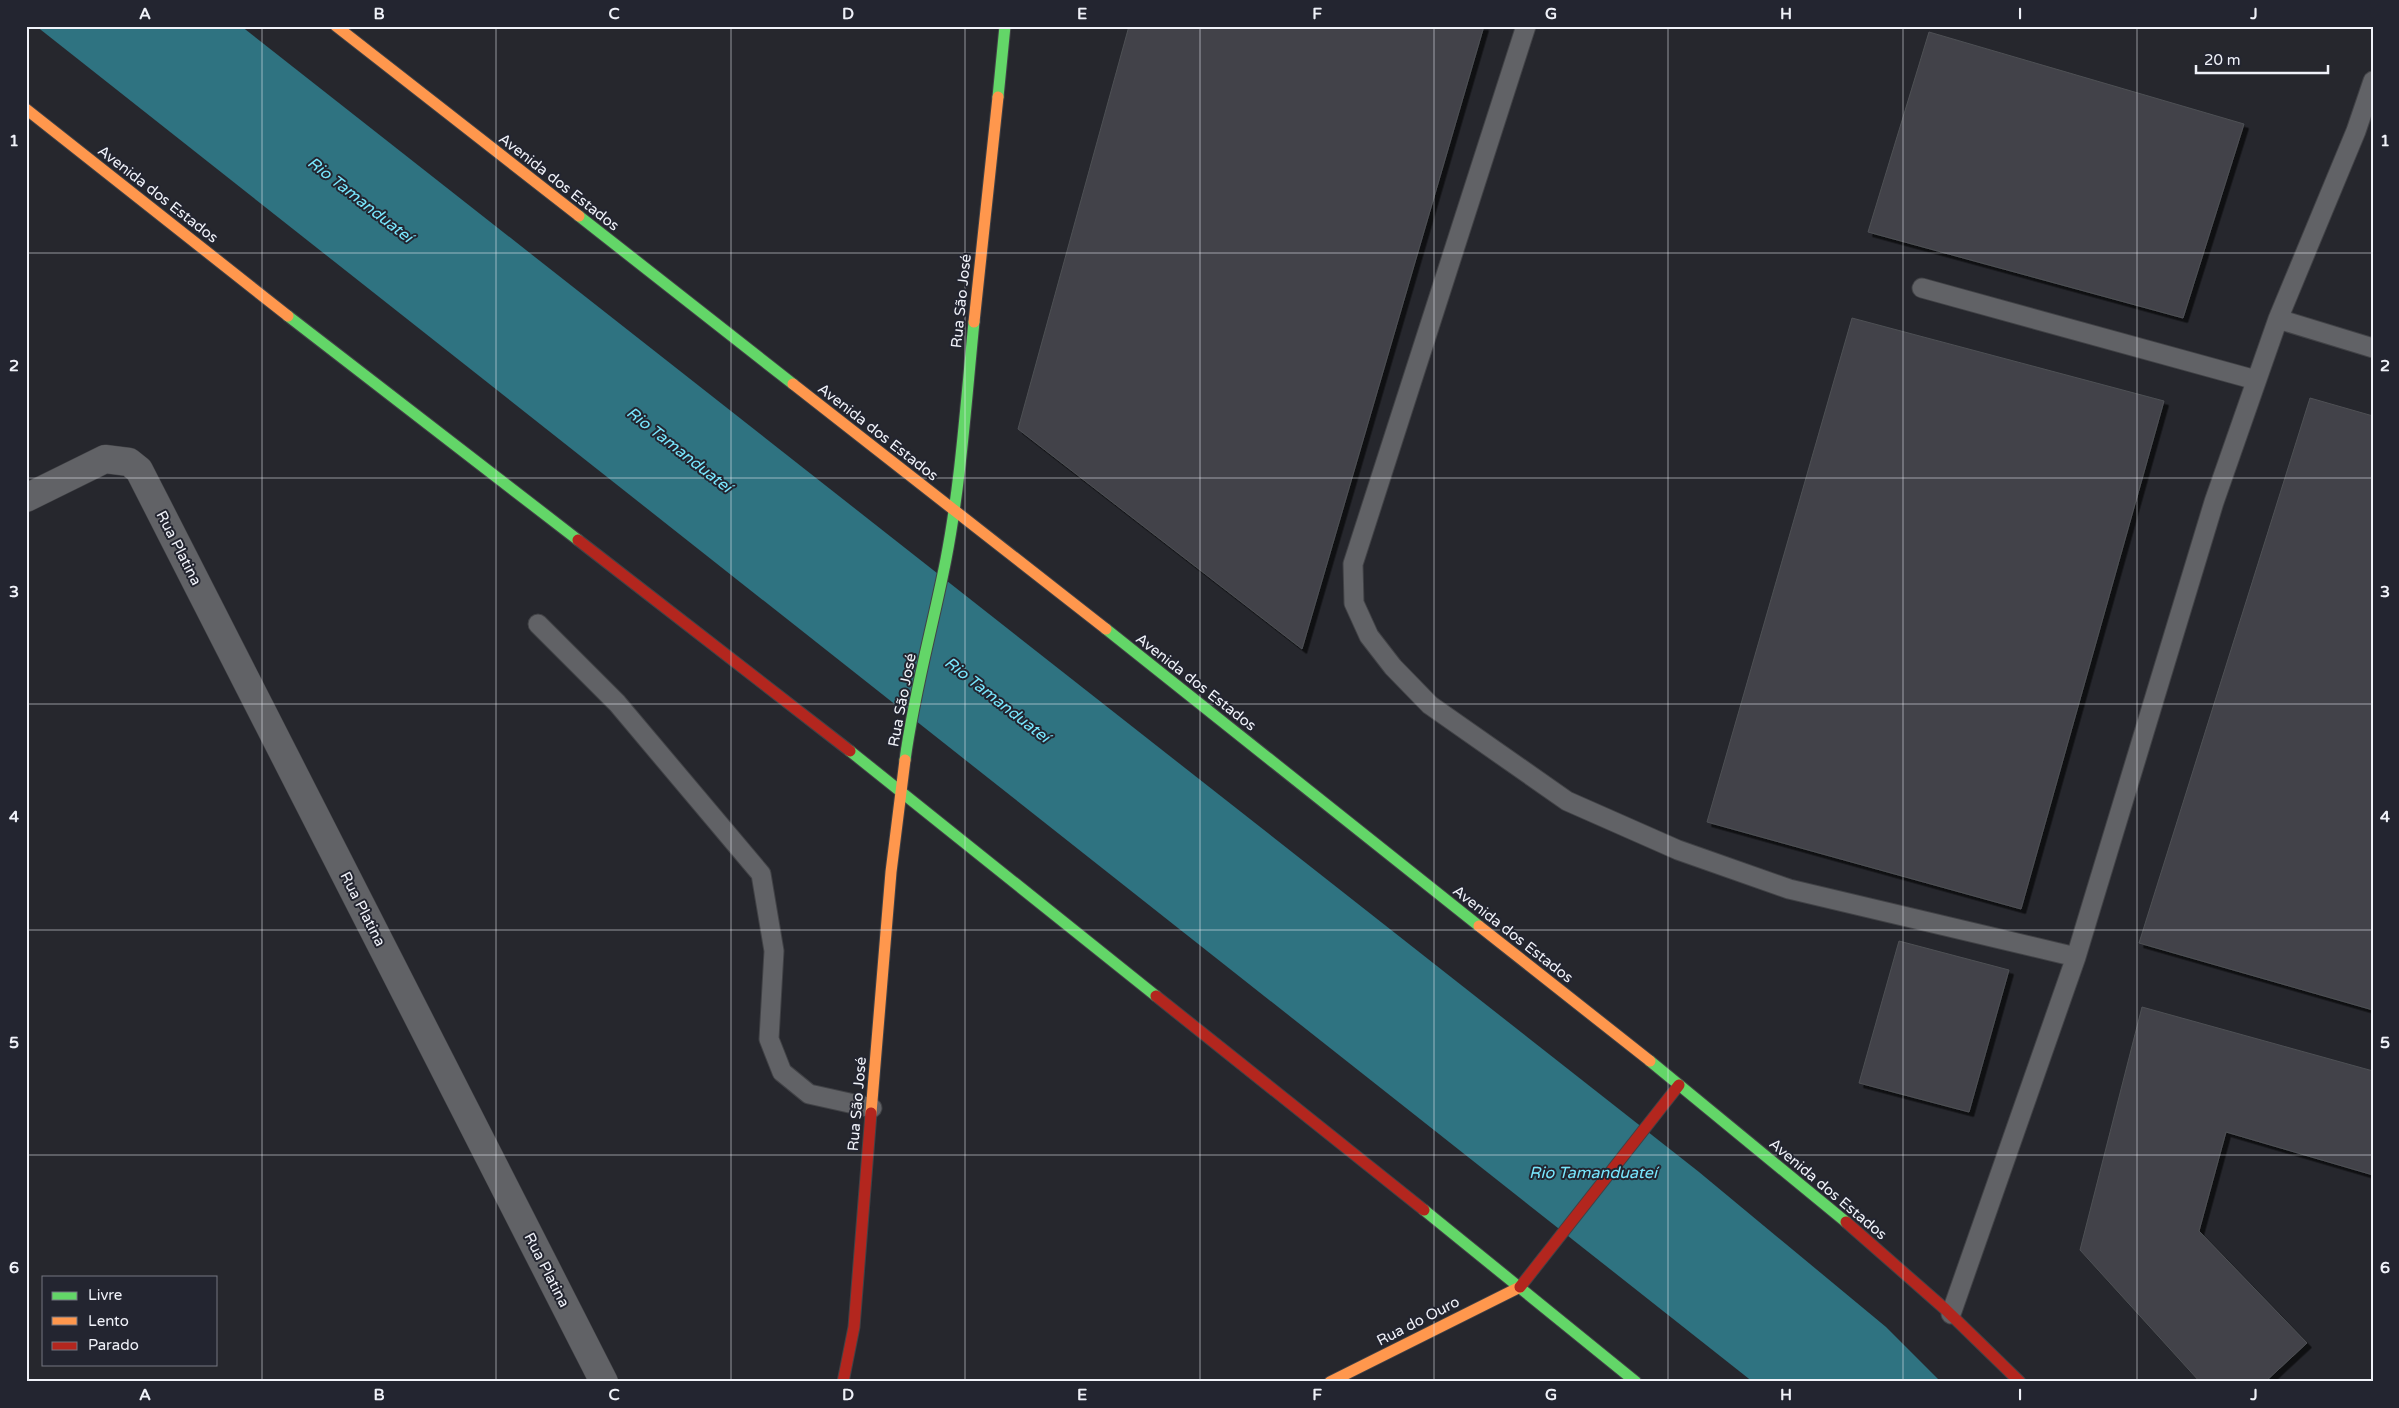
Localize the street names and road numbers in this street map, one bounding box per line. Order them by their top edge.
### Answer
street label: Avenida dos Estados [495,129,623,235]
street label: Avenida dos Estados [94,141,222,247]
street label: Rua São José [947,253,975,349]
street label: Avenida dos Estados [814,379,942,485]
street label: Rua Platina [153,508,205,588]
street label: Avenida dos Estados [1132,629,1260,735]
street label: Rua São José [884,652,920,748]
street label: Rua Platina [337,869,389,949]
street label: Avenida dos Estados [1449,881,1577,987]
street label: Rua São José [844,1056,870,1152]
street label: Avenida dos Estados [1766,1135,1890,1243]
street label: Rua Platina [521,1230,573,1310]
street label: Rua do Ouro [1374,1292,1462,1350]

